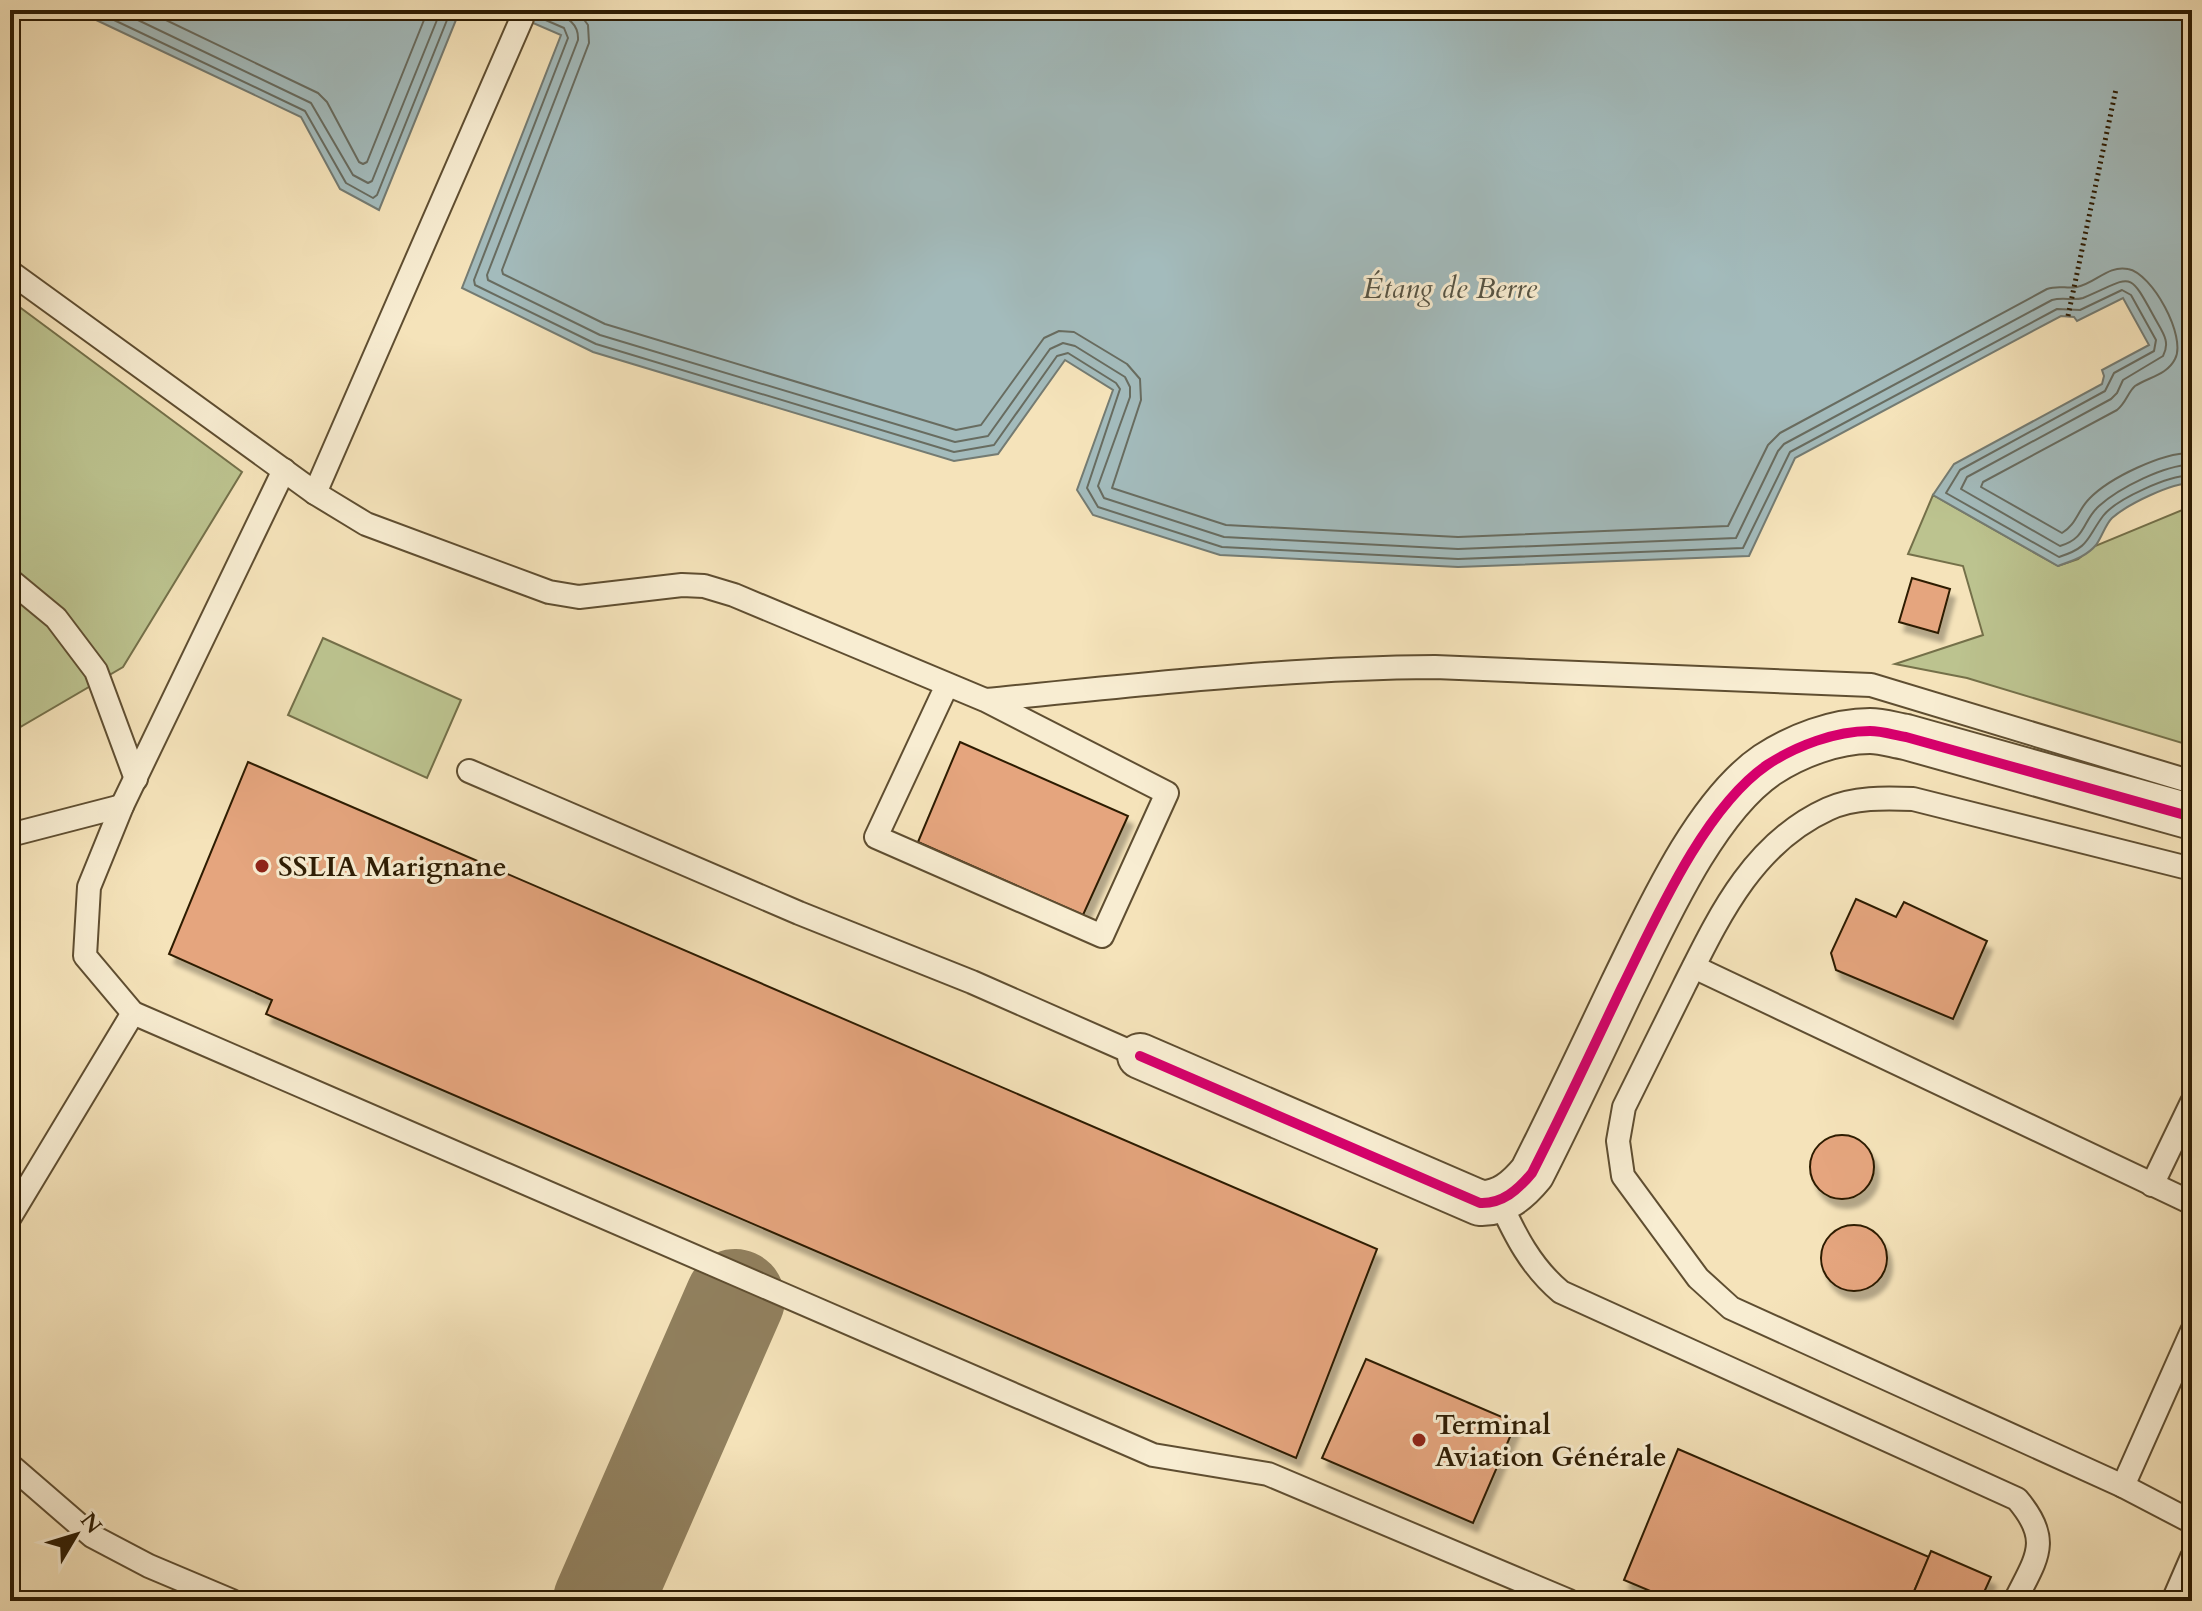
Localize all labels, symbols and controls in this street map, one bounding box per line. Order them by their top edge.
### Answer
water label: Étang de Berre [1363,268,1537,309]
place label: SSLIA Marignane [278,848,507,886]
marker: SSLIA Marignane [253,857,271,875]
place label: Terminal Aviation Générale [1435,1406,1667,1476]
marker: Terminal Aviation Générale [1410,1431,1428,1449]
north arrow [36,1495,116,1575]
text: N [73,1507,109,1540]

